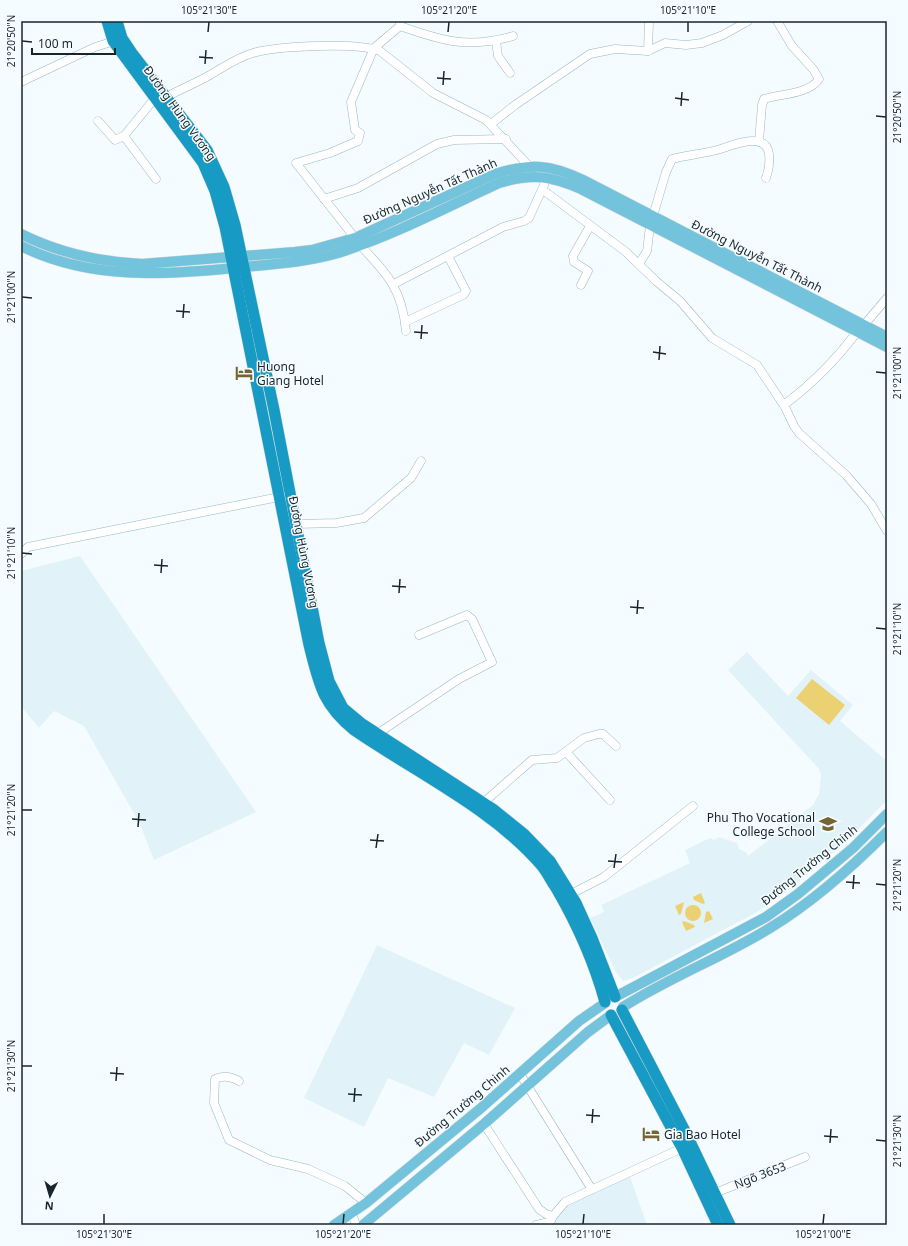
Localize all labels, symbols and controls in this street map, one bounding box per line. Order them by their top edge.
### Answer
text: 105°21'30"E [181,3,237,17]
text: 105°21'20"E [421,3,477,17]
text: 105°21'10"E [660,3,716,17]
text: 21°20'50"N [4,15,18,67]
scale bar [32,30,115,56]
text: 100 m [38,35,73,52]
street label: Đường Hùng Vương [140,62,220,164]
text: 21°20'50"N [890,91,904,143]
street label: Đường Nguyễn Tất Thành [360,154,500,228]
street label: Đường Nguyễn Tất Thành [689,216,825,296]
text: 21°21'00"N [4,271,18,323]
text: 21°21'00"N [890,347,904,399]
place label: Huong Giang Hotel [257,358,324,389]
hotel icon: Huong Giang Hotel [234,363,254,383]
street label: Đường Hùng Vương [285,495,323,609]
text: 21°21'10"N [4,527,18,579]
text: 21°21'10"N [890,603,904,655]
text: 21°21'20"N [4,784,18,836]
place label: Phu Tho Vocational College School [707,809,815,840]
school or university icon: Phu Tho Vocational College School [818,814,838,834]
street label: Đường Trường Chinh [757,821,861,909]
text: 21°21'20"N [890,859,904,911]
text: 21°21'30"N [4,1040,18,1092]
street label: Đường Trường Chinh [411,1061,513,1151]
text: 21°21'30"N [890,1115,904,1167]
hotel icon: Gia Bao Hotel [641,1124,661,1144]
place label: Gia Bao Hotel [664,1126,741,1143]
street label: Ngõ 3653 [732,1157,789,1193]
north arrow [30,1176,70,1216]
text: N [44,1199,54,1214]
text: 105°21'30"E [76,1227,132,1241]
text: 105°21'20"E [315,1227,371,1241]
text: 105°21'10"E [555,1227,611,1241]
text: 105°21'00"E [795,1227,851,1241]

